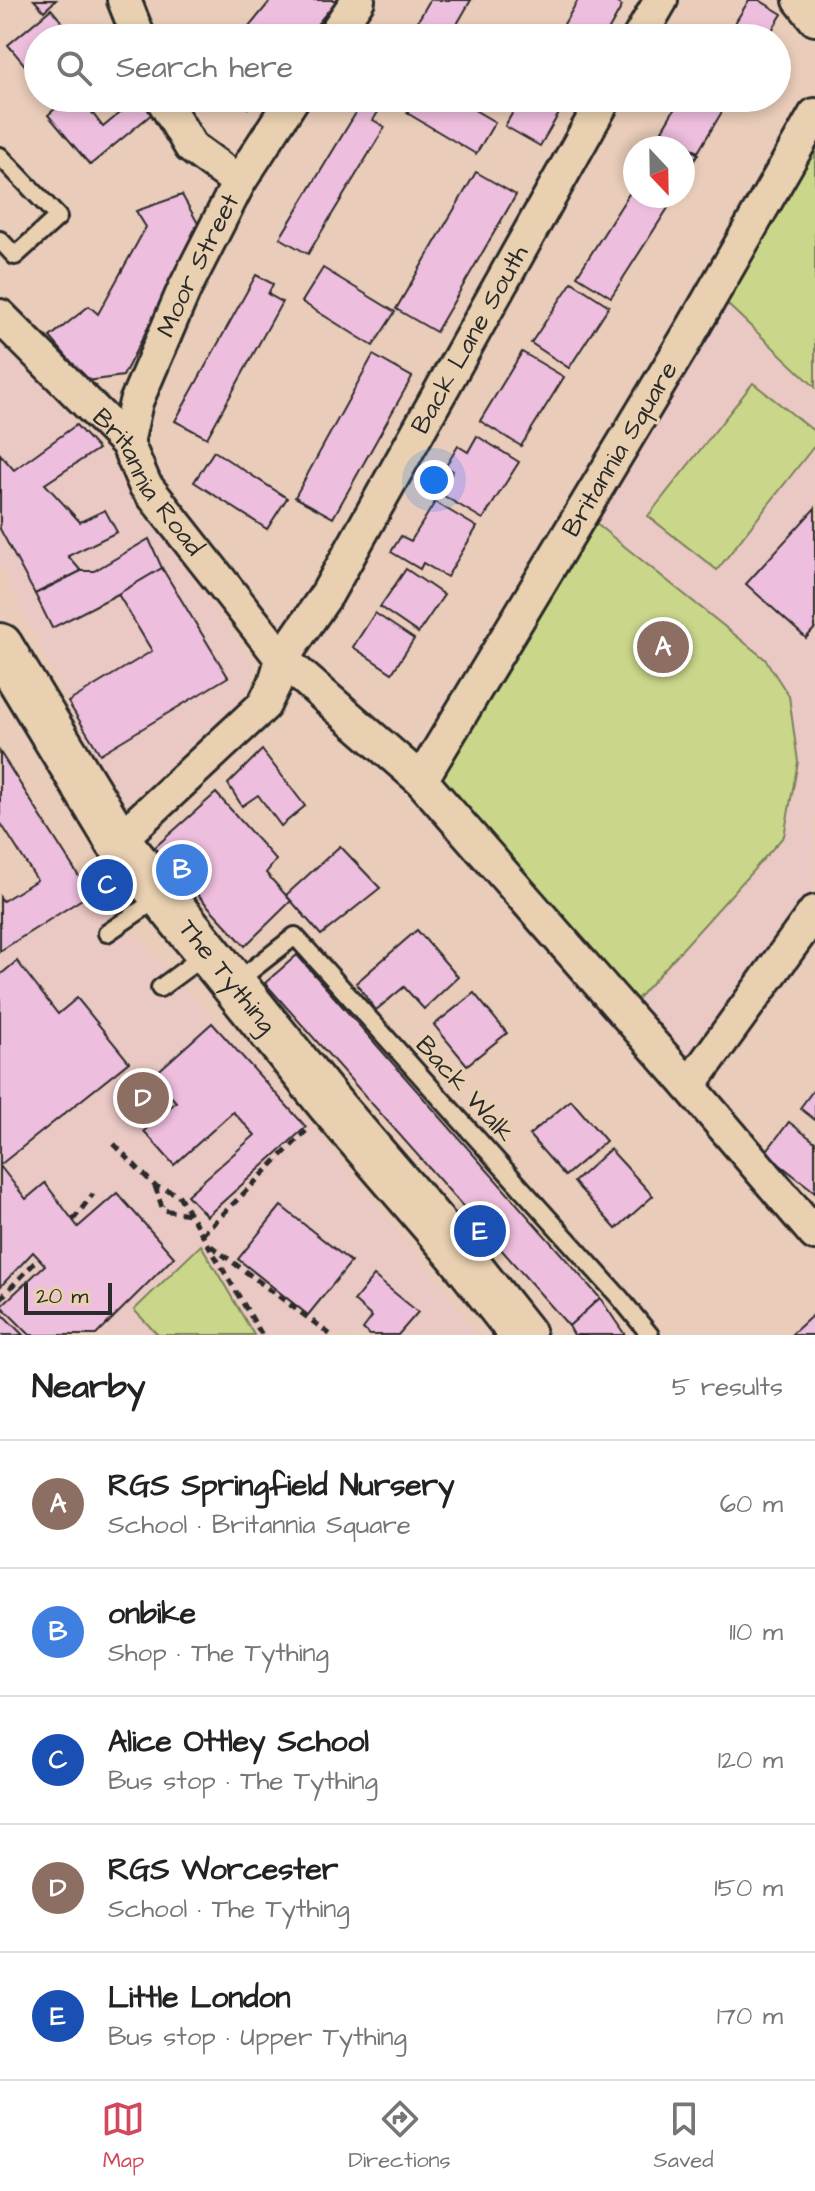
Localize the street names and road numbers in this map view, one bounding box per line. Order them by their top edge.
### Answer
street label: Moor Street [148,187,248,343]
street label: Back Lane South [402,238,537,440]
street label: Britannia Square [553,354,687,544]
street label: Britannia Road [84,400,212,563]
street label: The Tything [170,912,285,1043]
street label: Back Walk [407,1028,523,1150]

